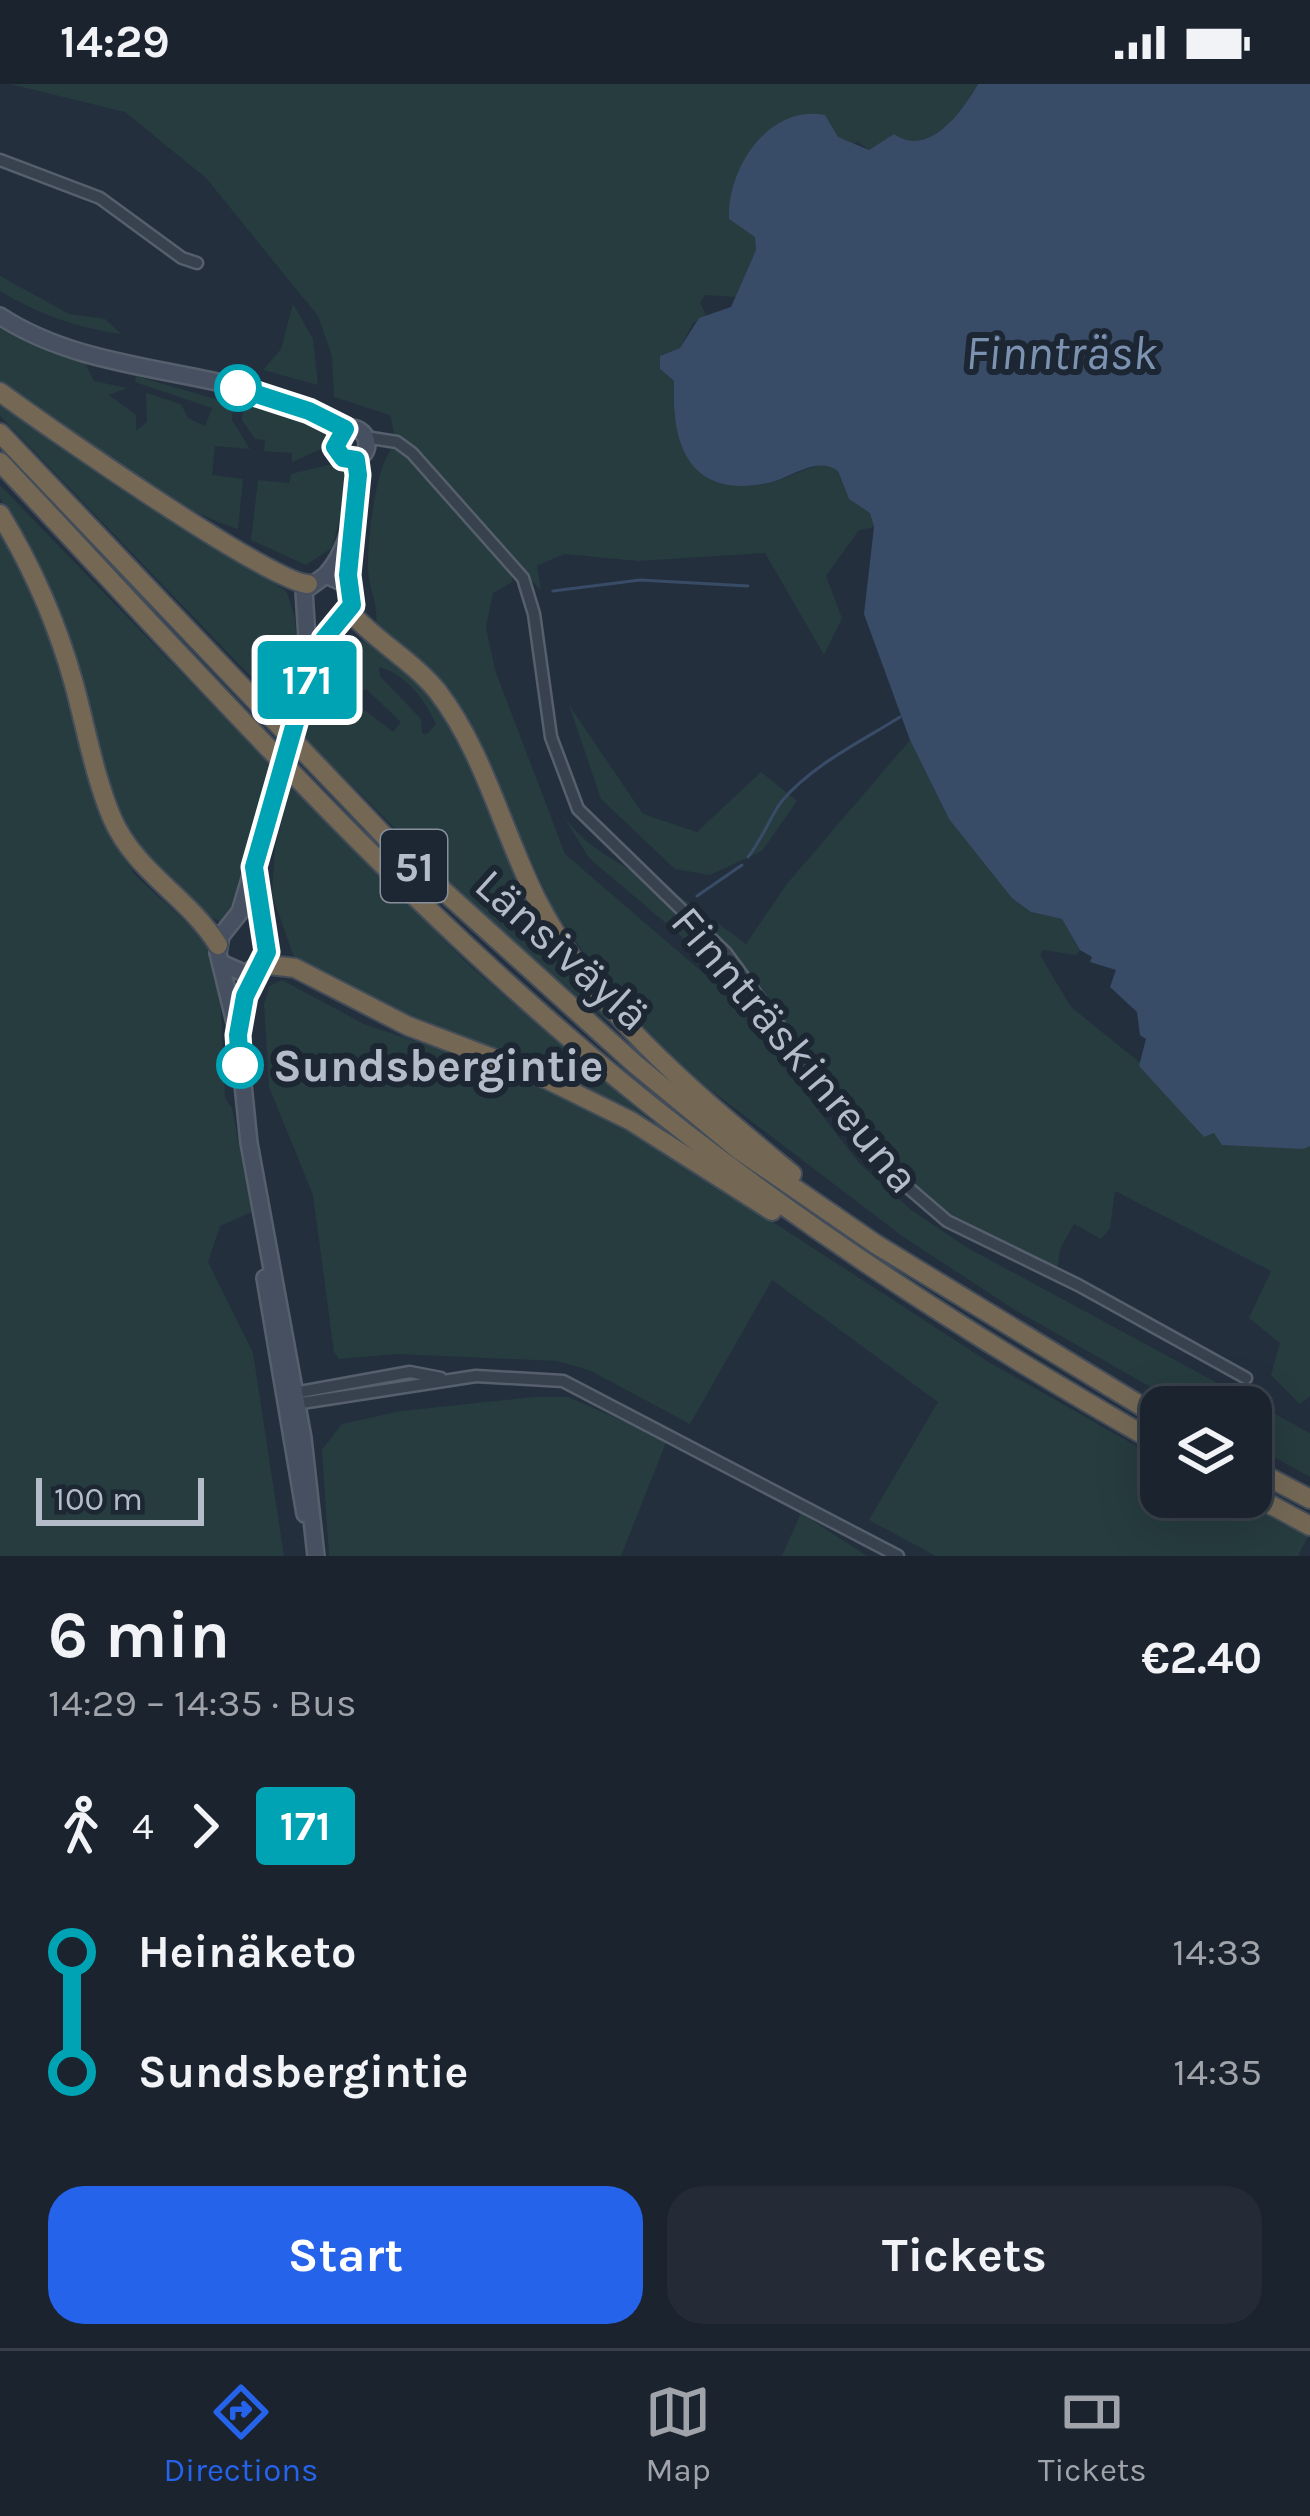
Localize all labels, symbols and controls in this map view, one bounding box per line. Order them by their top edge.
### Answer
text: 14:29 [60,16,170,68]
water label: Finnträsk [965,325,1157,381]
unlabelled marker [216,366,260,410]
line badge: 171 [238,641,376,719]
text: 171 [282,655,332,705]
road number: 51 [381,830,447,902]
street label: Länsiväylä [464,858,660,1042]
street label: Finnträskinreuna [660,896,930,1203]
place label: Sundsbergintie [273,1040,603,1093]
marker: Sundsbergintie [218,1043,262,1087]
map controls [1140,1386,1272,1518]
button: layers [1140,1386,1272,1518]
scale bar [36,1472,204,1525]
text: 100 m [54,1480,143,1518]
text: 6 min [48,1596,230,1674]
text: €2.40 [1141,1632,1262,1684]
text: 14:29 – 14:35 · Bus [48,1680,356,1726]
icon: walk [48,1793,114,1859]
icon: forward [172,1793,238,1859]
text: 171 [280,1801,331,1851]
text: 4 [132,1803,154,1849]
text: Heinäketo [138,1926,356,1978]
text: 14:33 [1172,1929,1262,1975]
text: Sundsbergintie [138,2046,468,2098]
text: 14:35 [1173,2049,1262,2095]
button: Start [48,2186,643,2324]
button: Tickets [667,2186,1262,2324]
tab: Directions [163,2379,318,2489]
tab: Map [645,2379,711,2489]
tab: Tickets [1038,2379,1147,2489]

